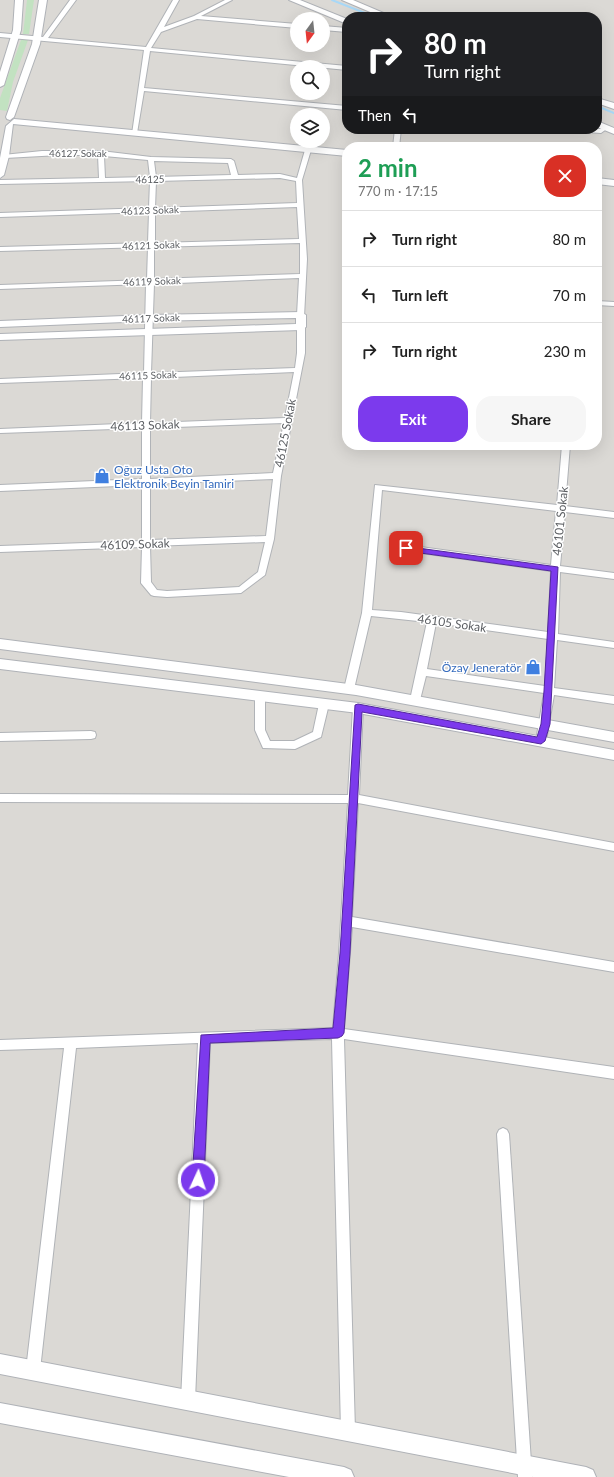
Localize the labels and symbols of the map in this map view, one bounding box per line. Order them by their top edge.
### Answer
north arrow [290,12,330,52]
street label: 46127 Sokak [49,147,108,159]
street label: 46125 [135,173,165,185]
street label: 46123 Sokak [121,203,180,217]
street label: 46121 Sokak [122,238,181,252]
street label: 46119 Sokak [123,274,182,288]
street label: 46117 Sokak [122,311,181,325]
street label: 46115 Sokak [119,368,178,382]
street label: 46125 Sokak [271,397,299,468]
street label: 46113 Sokak [110,416,181,434]
place label: Oğuz Usta Oto Elektronik Beyin Tamiri [114,462,234,491]
shop icon: Oğuz Usta Oto Elektronik Beyin Tamiri [93,467,111,485]
street label: 46101 Sokak [549,485,571,556]
pin [389,531,423,565]
street label: 46109 Sokak [100,535,171,553]
street label: 46105 Sokak [417,611,488,635]
shop icon: Özay Jeneratör [524,658,542,676]
place label: Özay Jeneratör [442,660,522,675]
position arrow [177,1159,219,1201]

